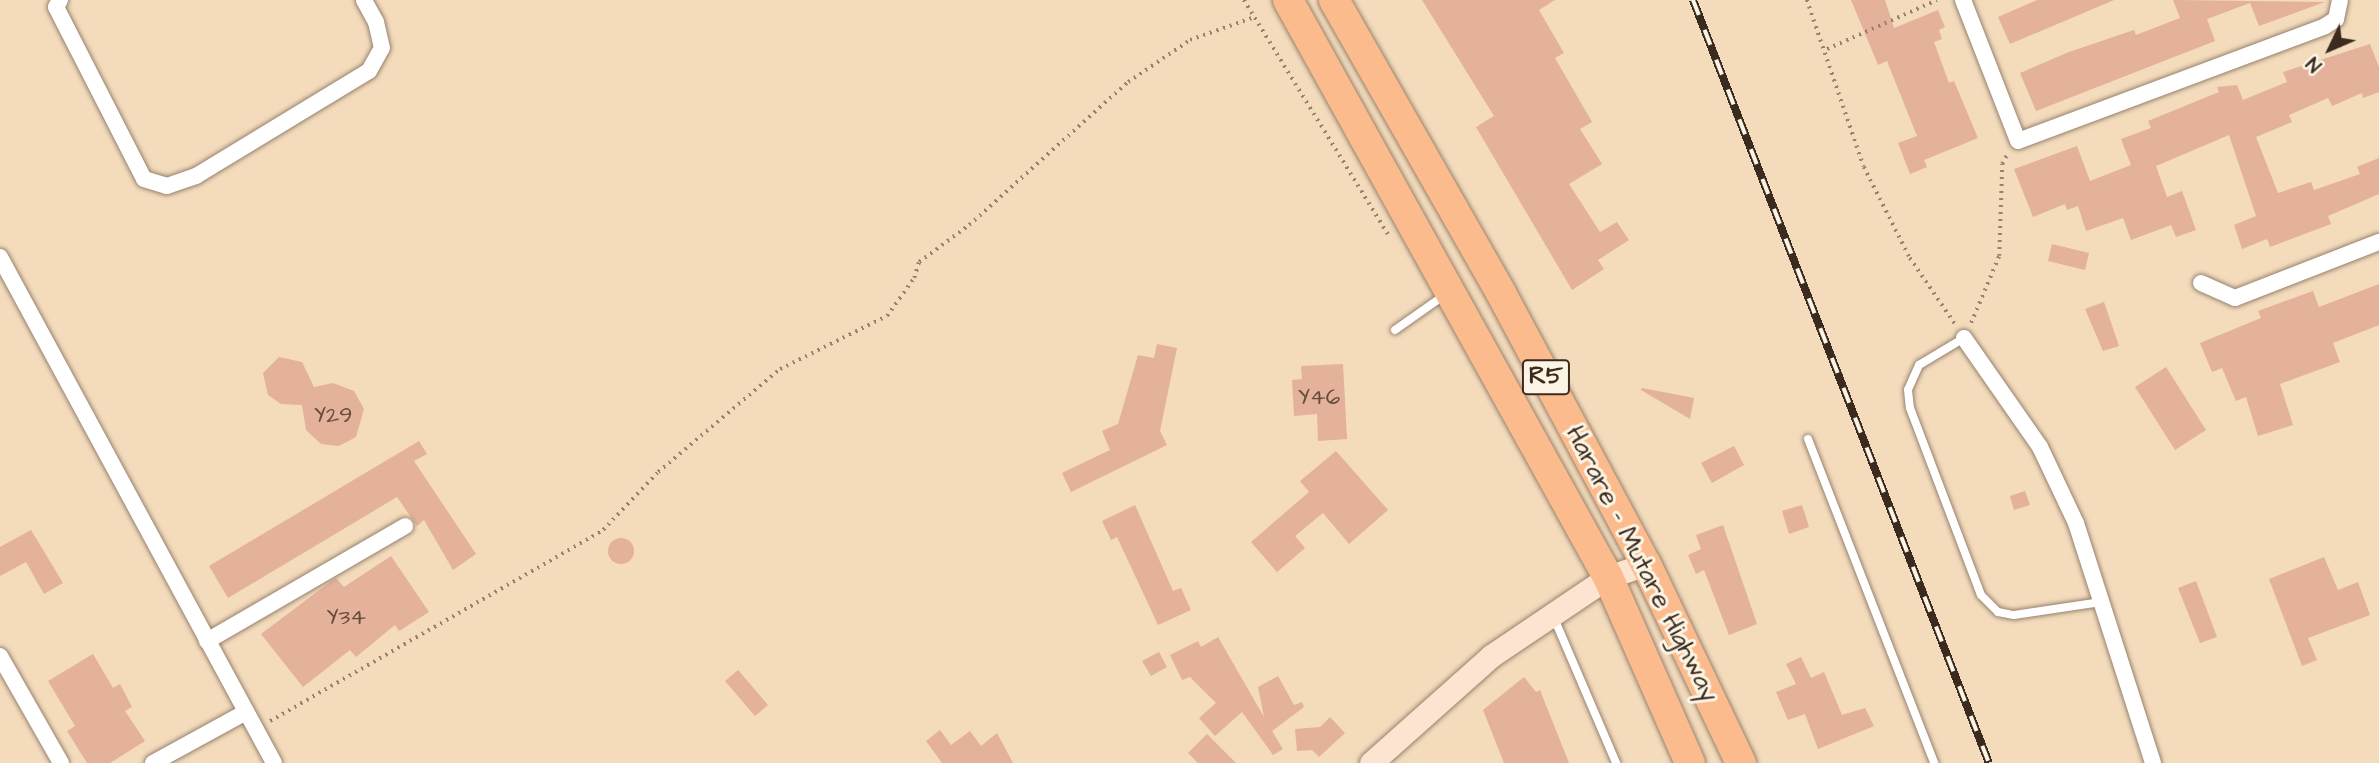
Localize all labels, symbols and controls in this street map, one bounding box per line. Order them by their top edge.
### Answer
north arrow [2295,14,2365,84]
text: N [2301,50,2328,78]
road number: R5 [1522,356,1570,398]
house number: Y46 [1298,383,1340,411]
house number: Y29 [314,401,352,429]
street label: Harare - Mutare Highway [1559,421,1725,707]
house number: Y34 [326,603,366,631]

